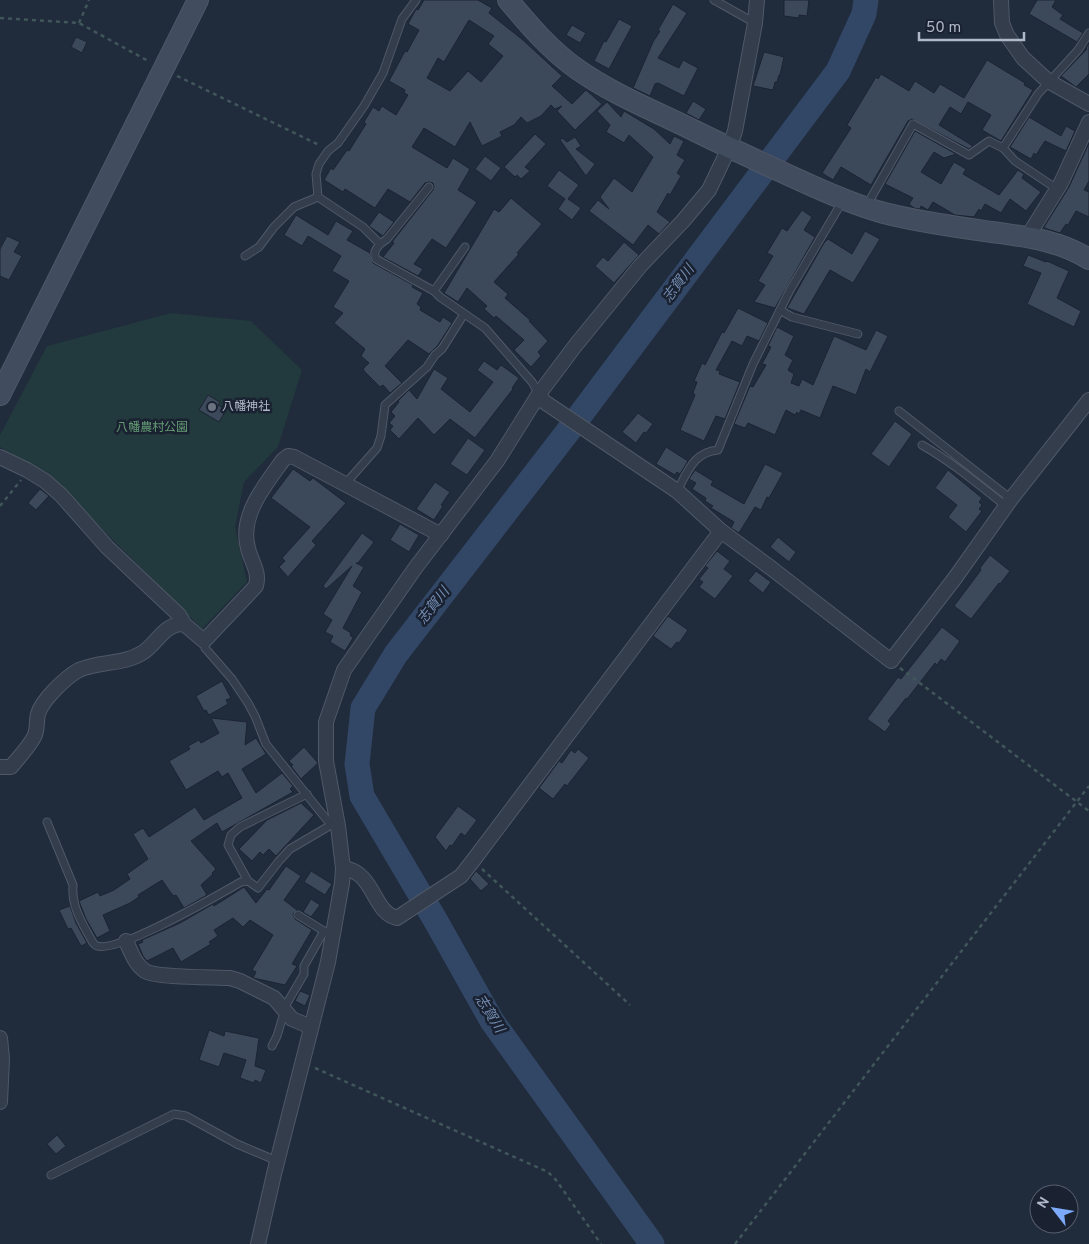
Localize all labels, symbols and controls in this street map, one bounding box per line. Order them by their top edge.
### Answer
scale bar [919,10,1024,42]
text: 50 m [926,19,961,38]
water label: 志賀川 [660,261,700,306]
place label: 八幡神社 [222,399,270,415]
marker: 八幡神社 [206,401,218,413]
park label: 八幡農村公園 [116,420,188,436]
water label: 志賀川 [414,583,455,628]
water label: 志賀川 [471,992,508,1038]
north arrow [1029,1184,1079,1234]
text: N [1034,1194,1054,1212]

